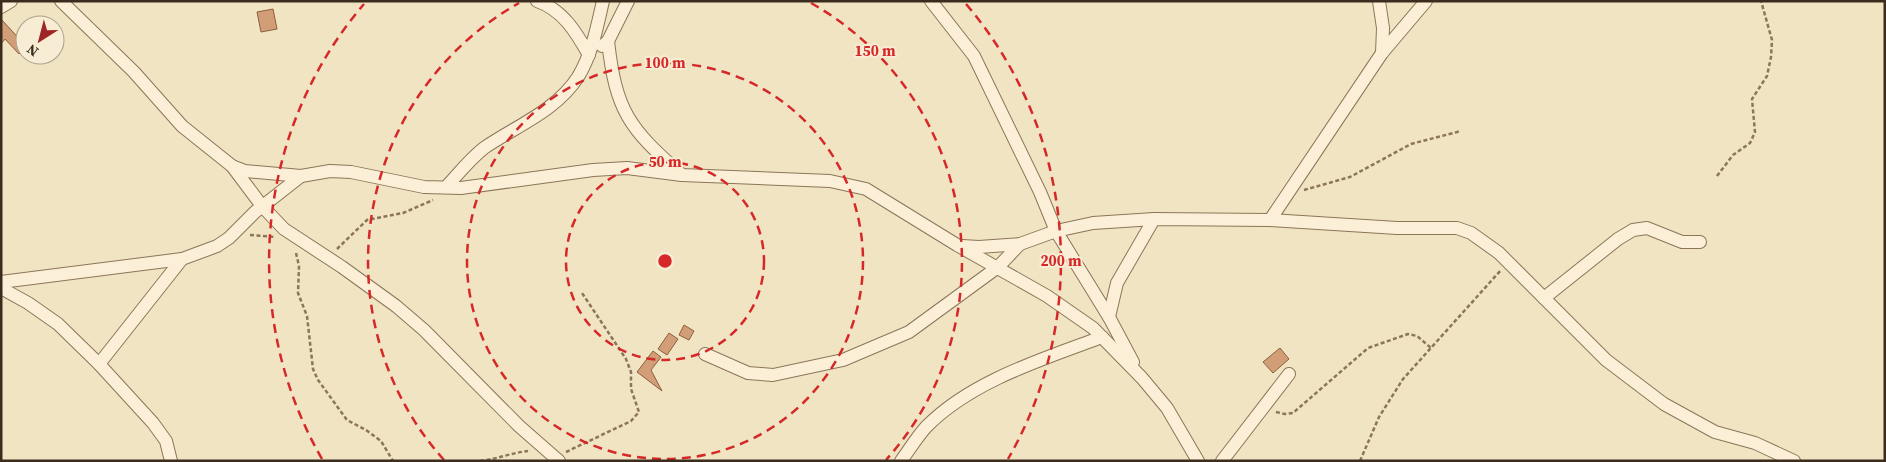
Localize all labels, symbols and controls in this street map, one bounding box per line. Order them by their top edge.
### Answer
north arrow [15,15,65,65]
text: N [22,39,42,62]
text: 150 m [854,40,896,61]
text: 100 m [644,52,686,73]
text: 50 m [648,151,682,172]
text: 200 m [1040,250,1082,271]
centre of rings [656,252,674,270]

